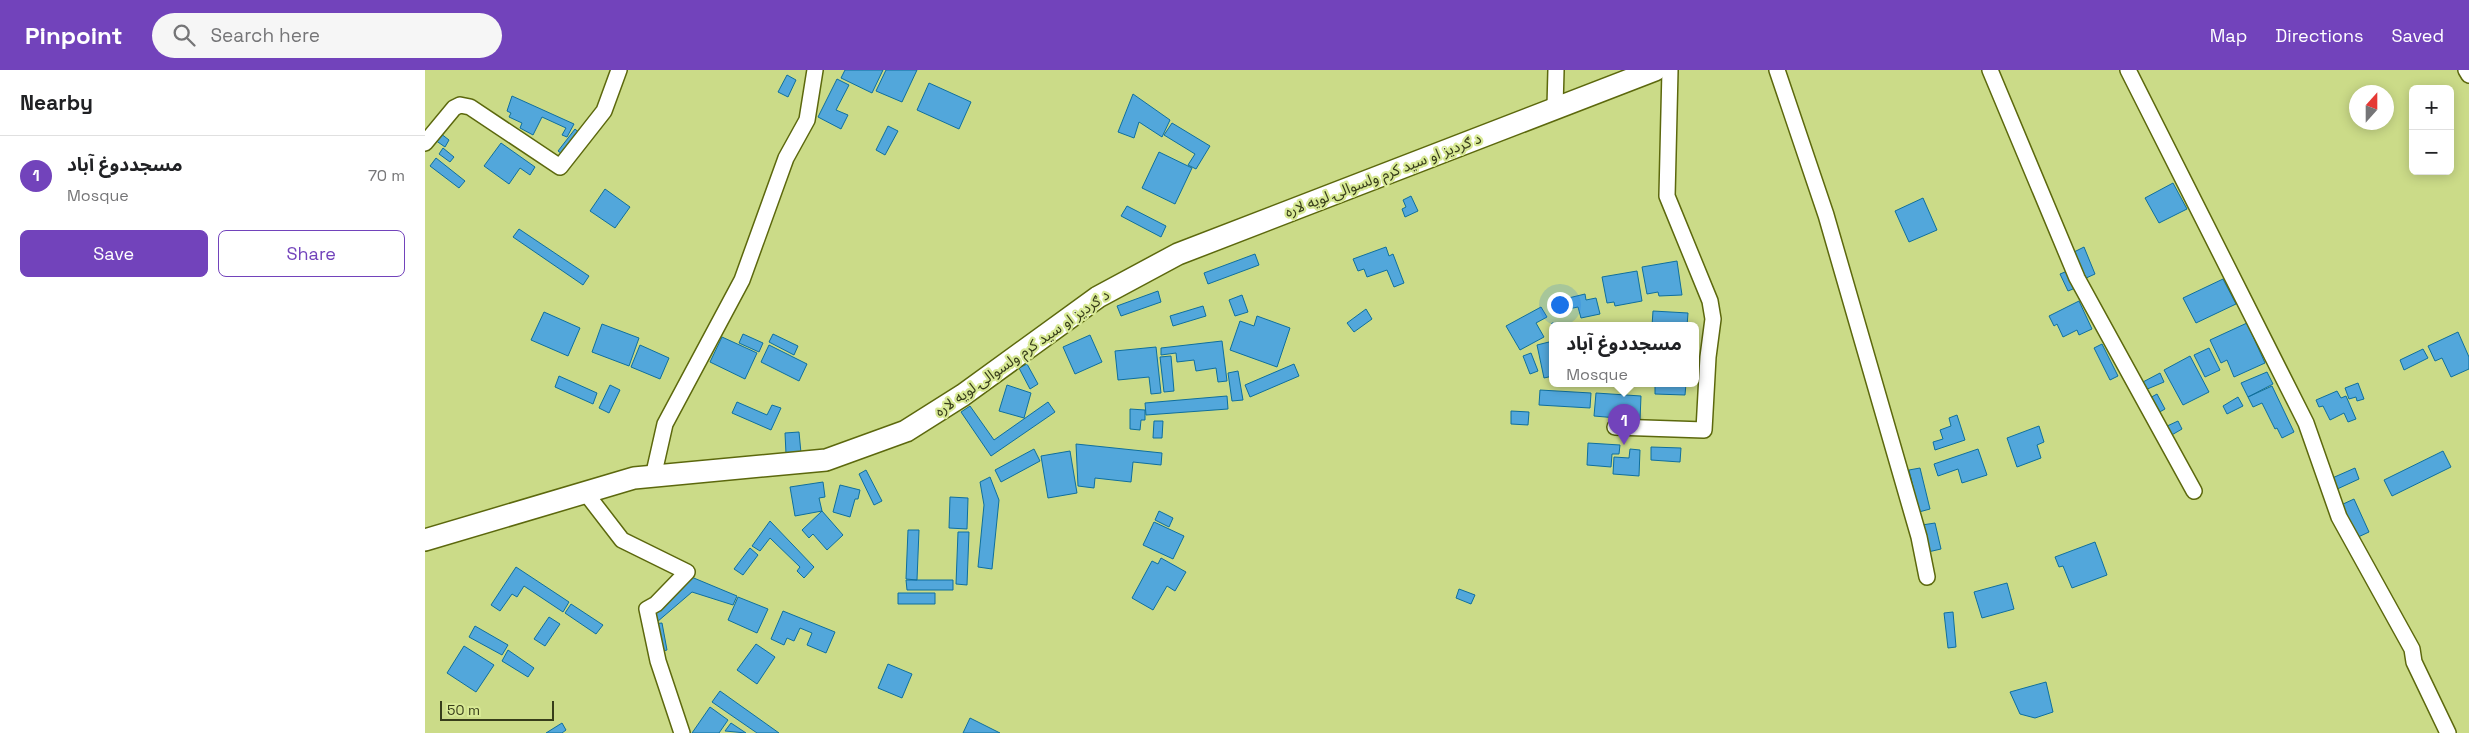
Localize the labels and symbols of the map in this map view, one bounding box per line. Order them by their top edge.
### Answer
north arrow [2349,85,2394,130]
street label: د ګردیز او سید کرم ولسوالۍ لویه لاره [1282,128,1485,223]
street label: د ګردیز او سید کرم ولسوالۍ لویه لاره [931,285,1114,422]
your location [1547,292,1573,318]
pin: 1 [1608,404,1640,445]
scale bar [440,698,554,721]

